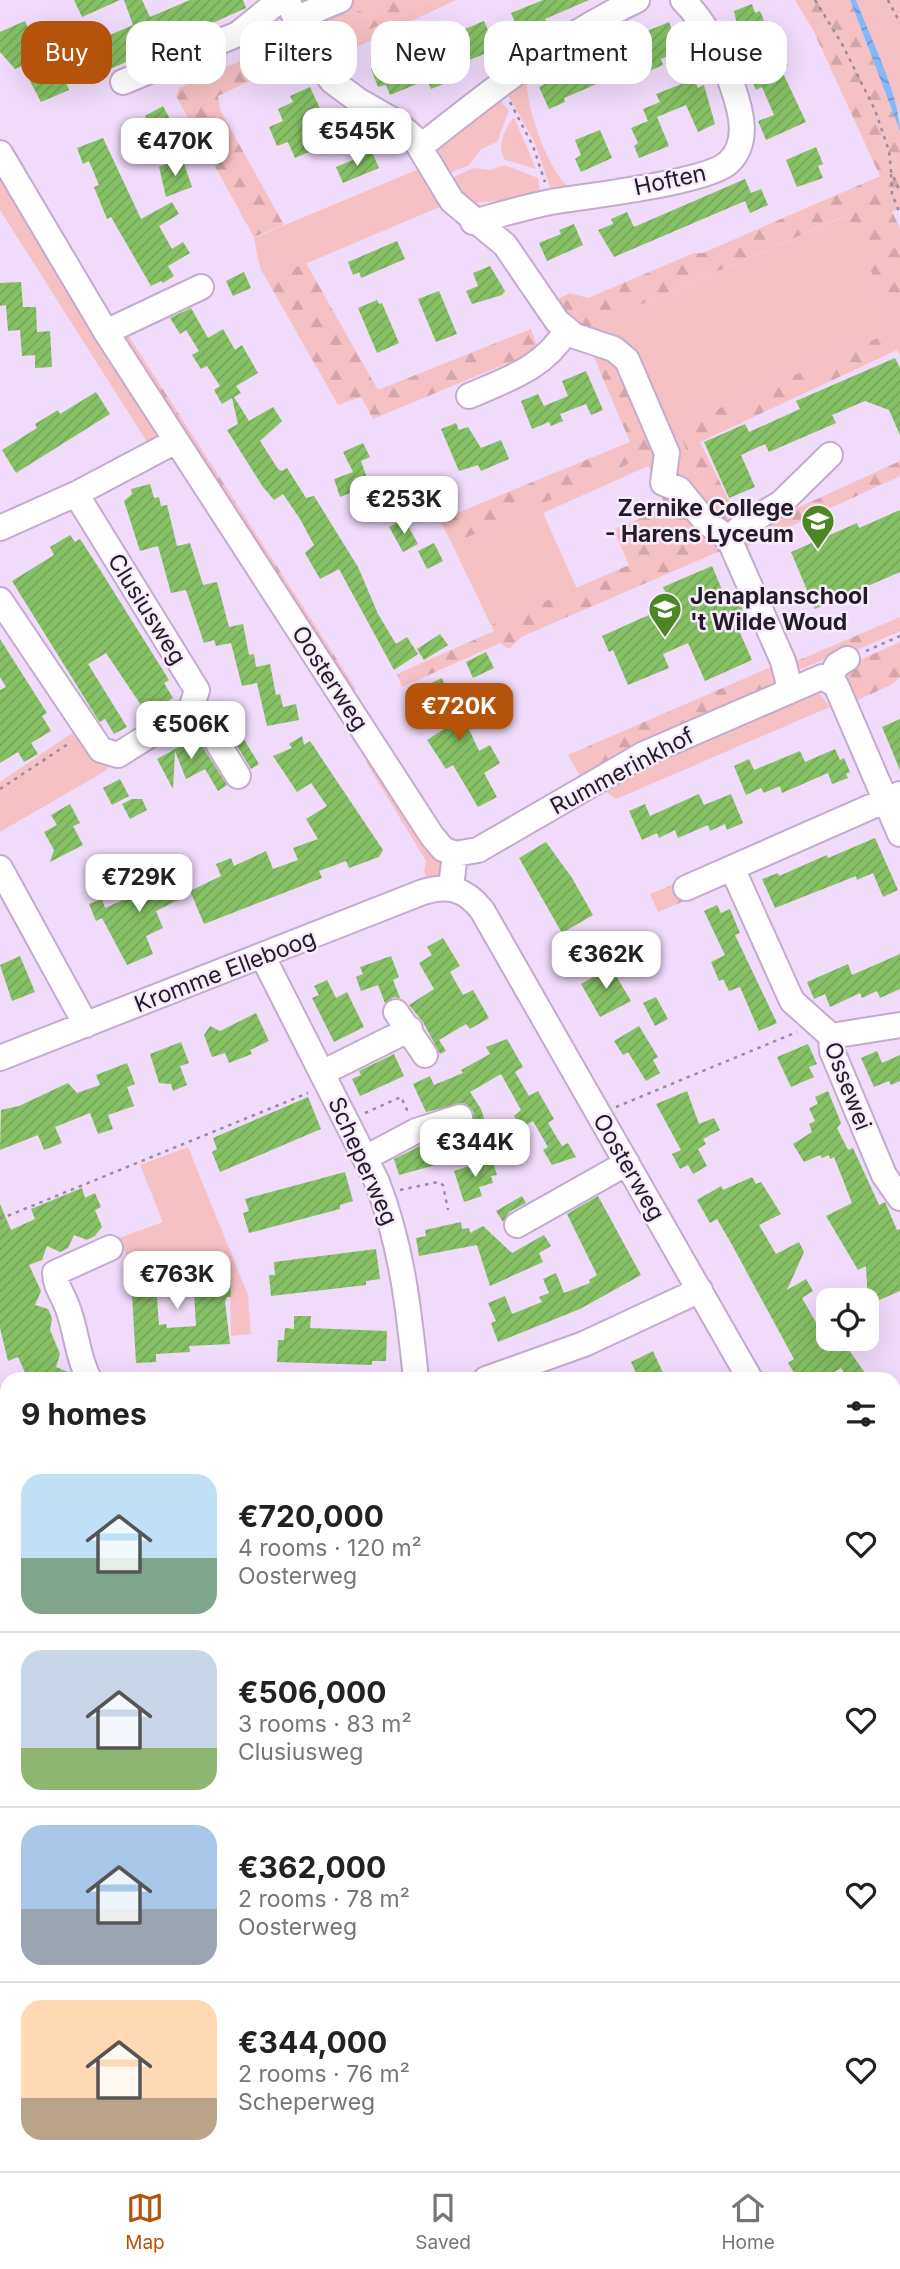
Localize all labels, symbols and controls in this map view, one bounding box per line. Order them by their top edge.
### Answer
chip: Buy [21,21,112,84]
chip: Rent [126,21,226,84]
chip: Filters [240,21,357,84]
chip: New [371,21,470,84]
chip: Apartment [484,21,652,84]
chip: House [666,21,787,84]
pin: €545K [308,108,406,168]
text: €545K [318,117,396,145]
pin: €470K [126,118,224,178]
text: €470K [137,127,213,155]
street label: Hoften [631,159,709,201]
pin: €253K [355,476,453,536]
text: €253K [366,485,442,513]
place label: Zernike College - Harens Lyceum [605,494,794,548]
school or university icon: Zernike College - Harens Lyceum [799,502,837,551]
street label: Clusiusweg [102,548,192,670]
place label: Jenaplanschool 't Wilde Woud [690,582,868,636]
school or university icon: Jenaplanschool 't Wilde Woud [646,590,684,639]
street label: Oosterweg [286,620,374,736]
pin: €720K [410,684,508,743]
text: €720K [421,692,497,720]
pin: €506K [142,702,240,761]
text: €506K [152,710,230,738]
street label: Rummerinkhof [545,721,699,821]
pin: €729K [90,855,188,914]
text: €729K [101,863,177,891]
street label: Kromme Elleboog [130,924,320,1018]
pin: €362K [557,932,655,991]
text: €362K [568,940,644,968]
street label: Ossewei [818,1038,878,1134]
street label: Scheperweg [322,1093,404,1229]
street label: Oosterweg [587,1108,671,1226]
pin: €344K [426,1120,524,1179]
text: €344K [436,1128,514,1156]
pin: €763K [128,1252,226,1311]
text: €763K [139,1260,215,1288]
map controls [816,1288,879,1351]
button: locate [816,1288,879,1351]
icon: filters [842,1395,880,1433]
text: 9 homes [21,1396,147,1432]
text: €720,000 [238,1498,384,1534]
icon: home [77,1502,161,1586]
icon: heart [842,1525,880,1563]
text: 4 rooms · 120 m² [238,1534,422,1562]
text: Oosterweg [238,1562,357,1590]
text: €506,000 [238,1674,386,1710]
icon: home [77,1678,161,1762]
icon: heart [842,1701,880,1739]
text: 3 rooms · 83 m² [238,1710,412,1738]
text: Clusiusweg [238,1738,363,1766]
text: €362,000 [238,1849,386,1885]
icon: home [77,1853,161,1937]
icon: heart [842,1876,880,1914]
text: 2 rooms · 78 m² [238,1885,410,1913]
text: Oosterweg [238,1913,357,1941]
text: €344,000 [238,2024,387,2060]
icon: home [77,2028,161,2112]
icon: heart [842,2051,880,2089]
text: 2 rooms · 76 m² [238,2060,410,2088]
text: Scheperweg [238,2088,375,2116]
tab: Map [125,2189,165,2254]
tab: Saved [415,2189,471,2254]
tab: Home [721,2189,775,2254]

